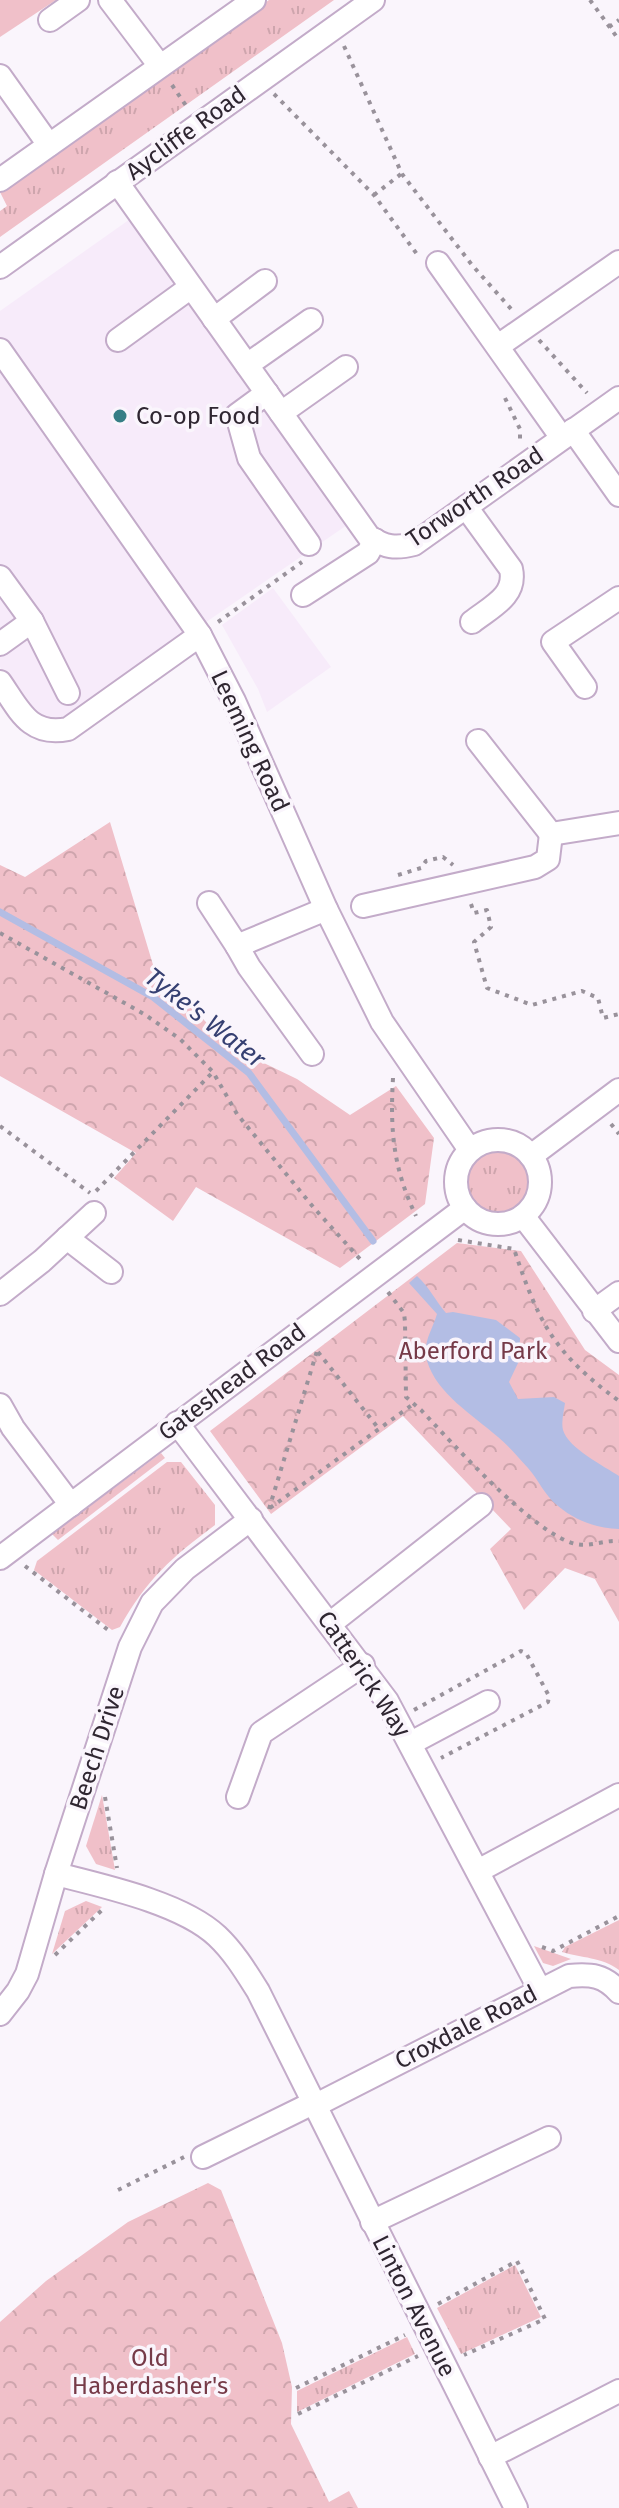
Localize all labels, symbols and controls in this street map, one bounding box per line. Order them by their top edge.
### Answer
street label: Aycliffe Road [121,80,251,186]
place label: Co-op Food [136,402,261,430]
marker: Co-op Food [111,407,129,425]
street label: Torworth Road [401,441,549,553]
street label: Leeming Road [205,666,295,816]
water label: Tyke's Water [139,961,272,1075]
street label: Gateshead Road [153,1318,311,1446]
park label: Aberford Park [399,1337,548,1365]
street label: Catterick Way [312,1606,417,1743]
street label: Beech Drive [64,1682,130,1814]
street label: Croxdale Road [390,1979,542,2075]
street label: Linton Avenue [366,2231,462,2381]
park label: Old Haberdasher's [72,2344,228,2400]

